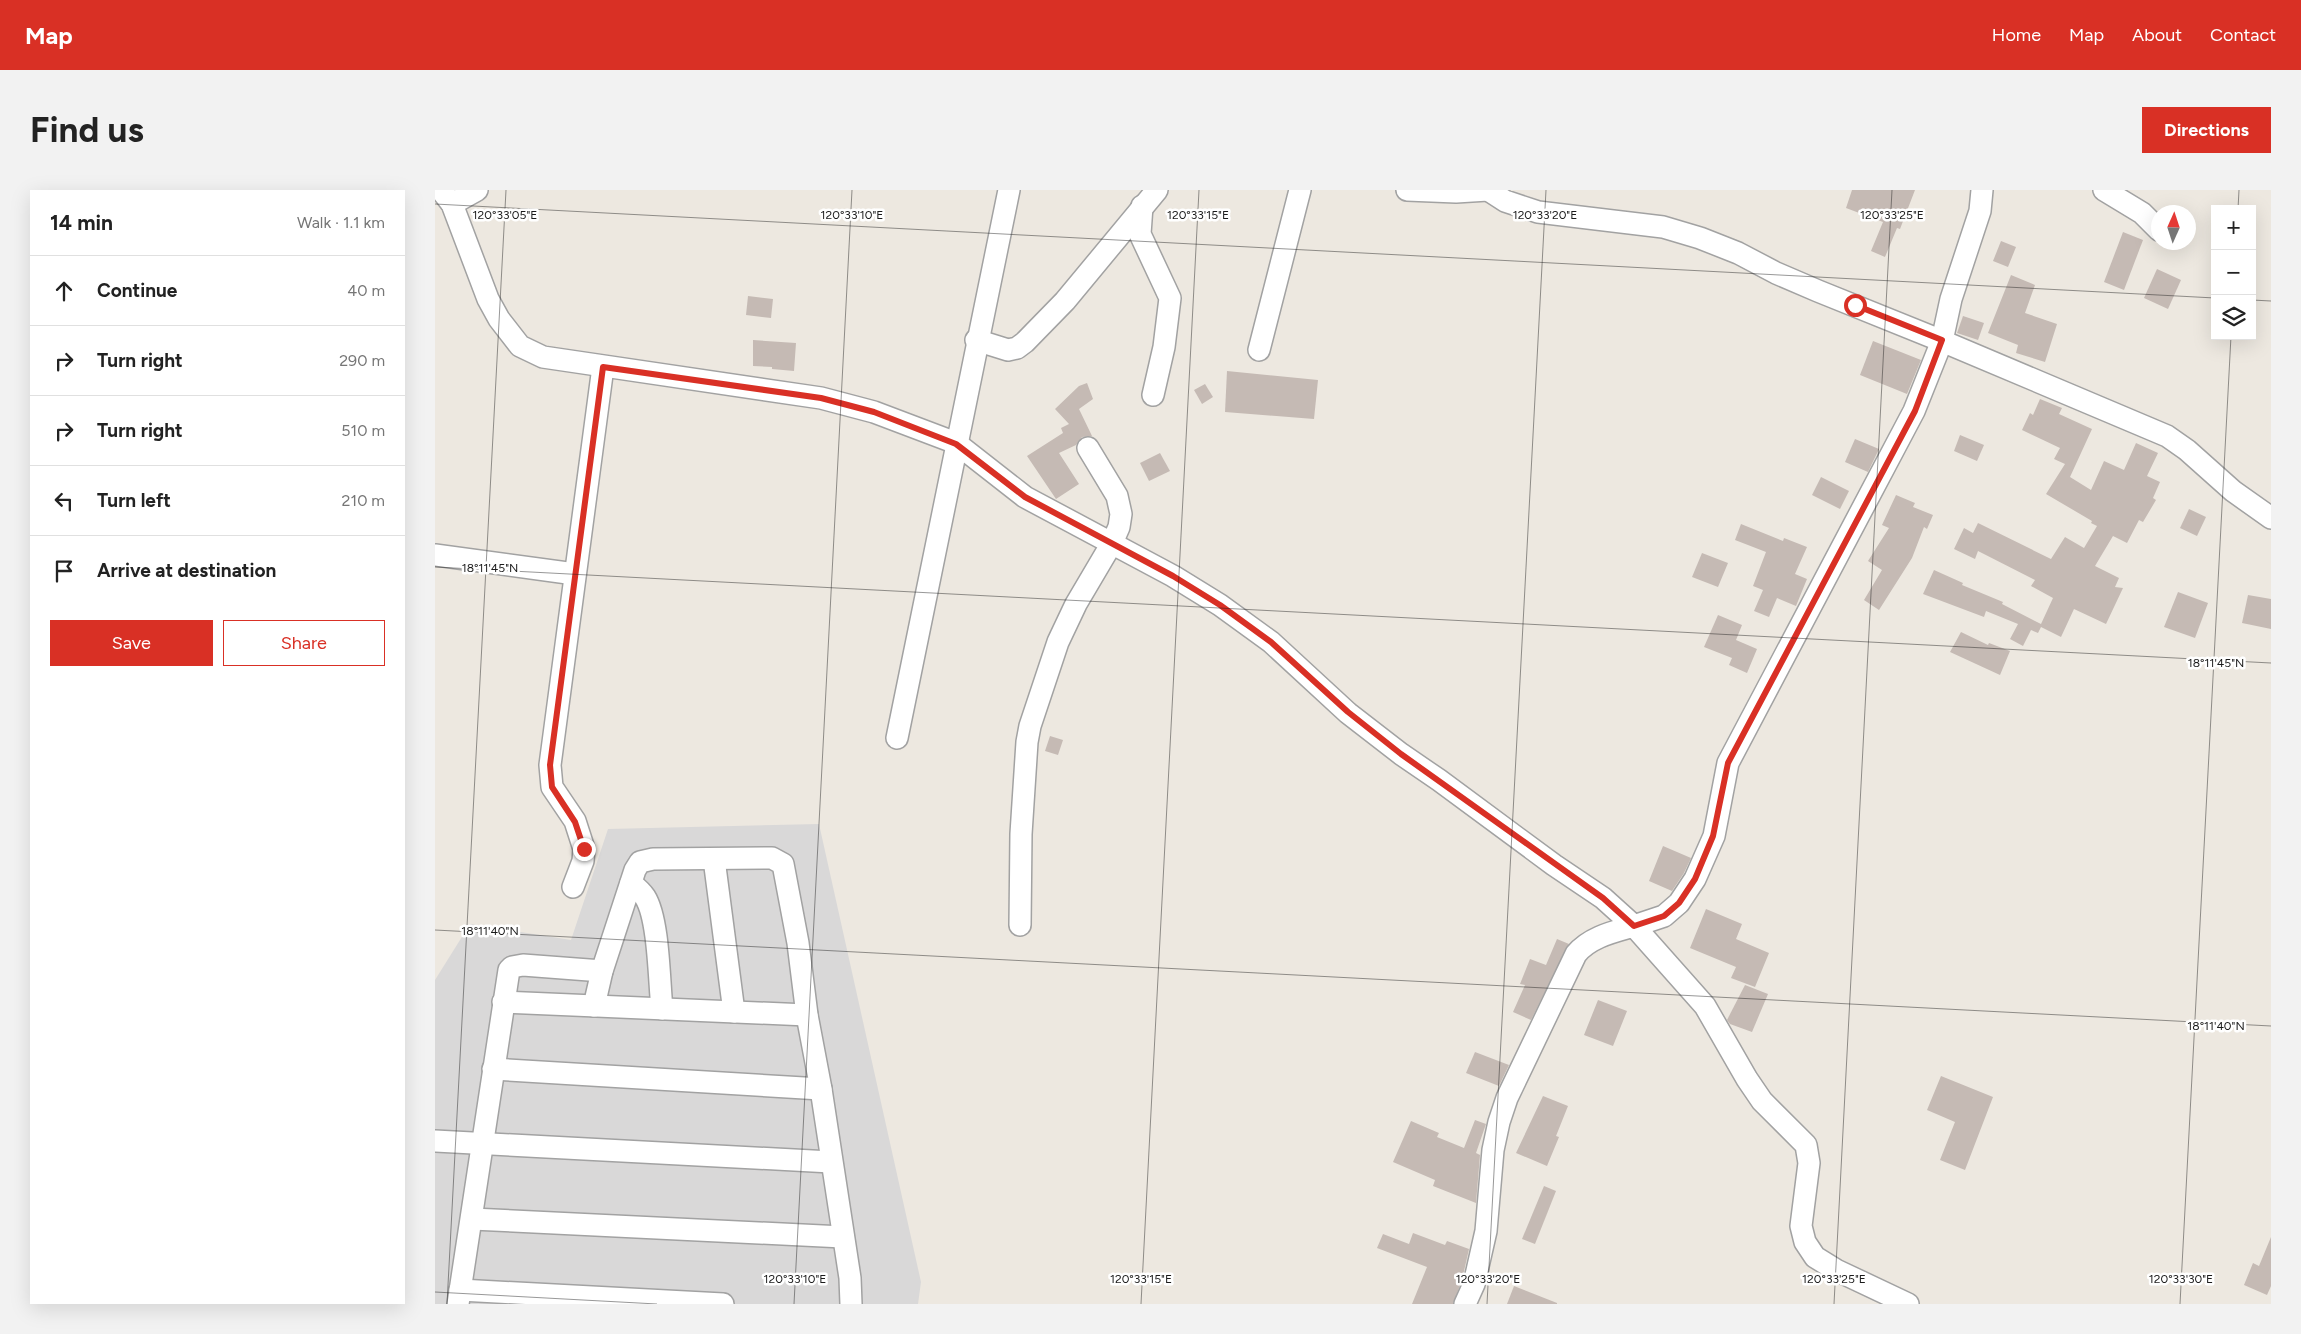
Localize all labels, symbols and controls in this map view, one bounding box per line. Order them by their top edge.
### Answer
text: Map [25,21,73,50]
text: Home [1992,24,2041,46]
text: Map [2069,24,2104,46]
text: About [2132,24,2182,46]
text: Contact [2210,24,2276,46]
button: Directions [2142,107,2271,153]
text: Find us [30,109,144,151]
north arrow [2151,205,2196,250]
map controls [2211,205,2256,340]
button: + [2211,205,2256,250]
text: 120°33'05"E [473,208,537,222]
text: 120°33'10"E [821,208,883,222]
text: 120°33'15"E [1167,208,1229,222]
text: 120°33'20"E [1513,208,1577,222]
text: 120°33'25"E [1860,208,1924,222]
text: 14 min [50,210,113,235]
text: Walk · 1.1 km [297,213,385,232]
button: − [2211,250,2256,295]
icon: ahead [50,277,78,305]
text: Continue [97,279,177,302]
text: 40 m [347,281,385,300]
route start [1844,294,1867,317]
button: layers [2211,295,2256,340]
icon: right [50,347,78,375]
text: Turn right [97,349,183,372]
text: 290 m [339,351,385,370]
icon: right [50,417,78,445]
text: Turn right [97,419,183,442]
text: 510 m [341,421,385,440]
icon: left [50,487,78,515]
text: Turn left [97,489,171,512]
text: 210 m [342,491,385,510]
icon: arrive [50,557,78,585]
text: Arrive at destination [97,559,276,582]
text: 18°11'45"N [462,561,518,575]
button: Save [50,620,213,666]
button: Share [223,620,385,666]
text: 18°11'45"N [2188,656,2244,670]
route end [573,838,596,861]
text: 18°11'40"N [461,924,519,938]
text: 18°11'40"N [2187,1019,2245,1033]
text: 120°33'10"E [764,1272,826,1286]
text: 120°33'15"E [1110,1272,1172,1286]
text: 120°33'20"E [1456,1272,1520,1286]
text: 120°33'25"E [1802,1272,1866,1286]
text: 120°33'30"E [2149,1272,2213,1286]

